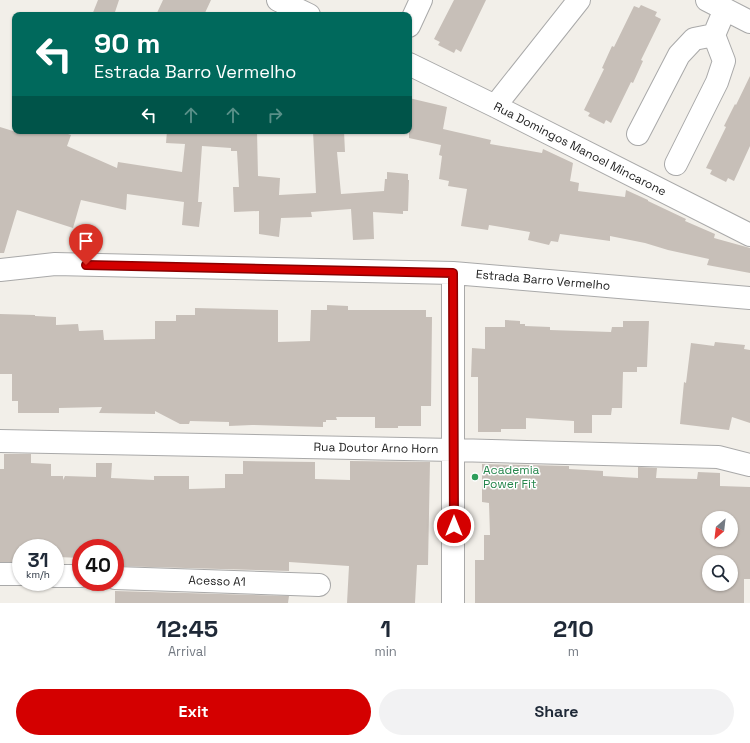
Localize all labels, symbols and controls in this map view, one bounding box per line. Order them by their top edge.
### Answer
text: 90 m [94,25,160,61]
icon: left [28,28,80,80]
text: Estrada Barro Vermelho [94,60,296,83]
street label: Rua Domingos Manoel Mincarone [491,98,669,200]
icon: left [138,104,160,126]
icon: ahead [180,104,202,126]
icon: ahead [222,104,244,126]
icon: right [264,104,286,126]
pin [69,224,103,265]
icon: arrive [75,230,97,252]
street label: Estrada Barro Vermelho [475,266,611,294]
street label: Rua Doutor Arno Horn [313,439,439,457]
place label: Academia Power Fit [483,462,540,492]
marker: Academia Power Fit [470,472,480,482]
position arrow [433,505,475,547]
north arrow [702,511,738,547]
map controls [702,511,738,591]
speed limit sign: 40 [72,539,124,591]
text: 31 [28,547,48,573]
button: search [702,555,738,591]
text: km/h [26,568,50,581]
street label: Acesso A1 [188,572,246,590]
text: 12:45 [156,613,218,644]
text: 1 [380,613,391,644]
text: 210 [553,613,594,644]
text: Arrival [168,643,207,660]
text: min [374,643,397,660]
text: m [568,643,579,660]
button: Exit [16,689,371,735]
button: Share [379,689,734,735]

